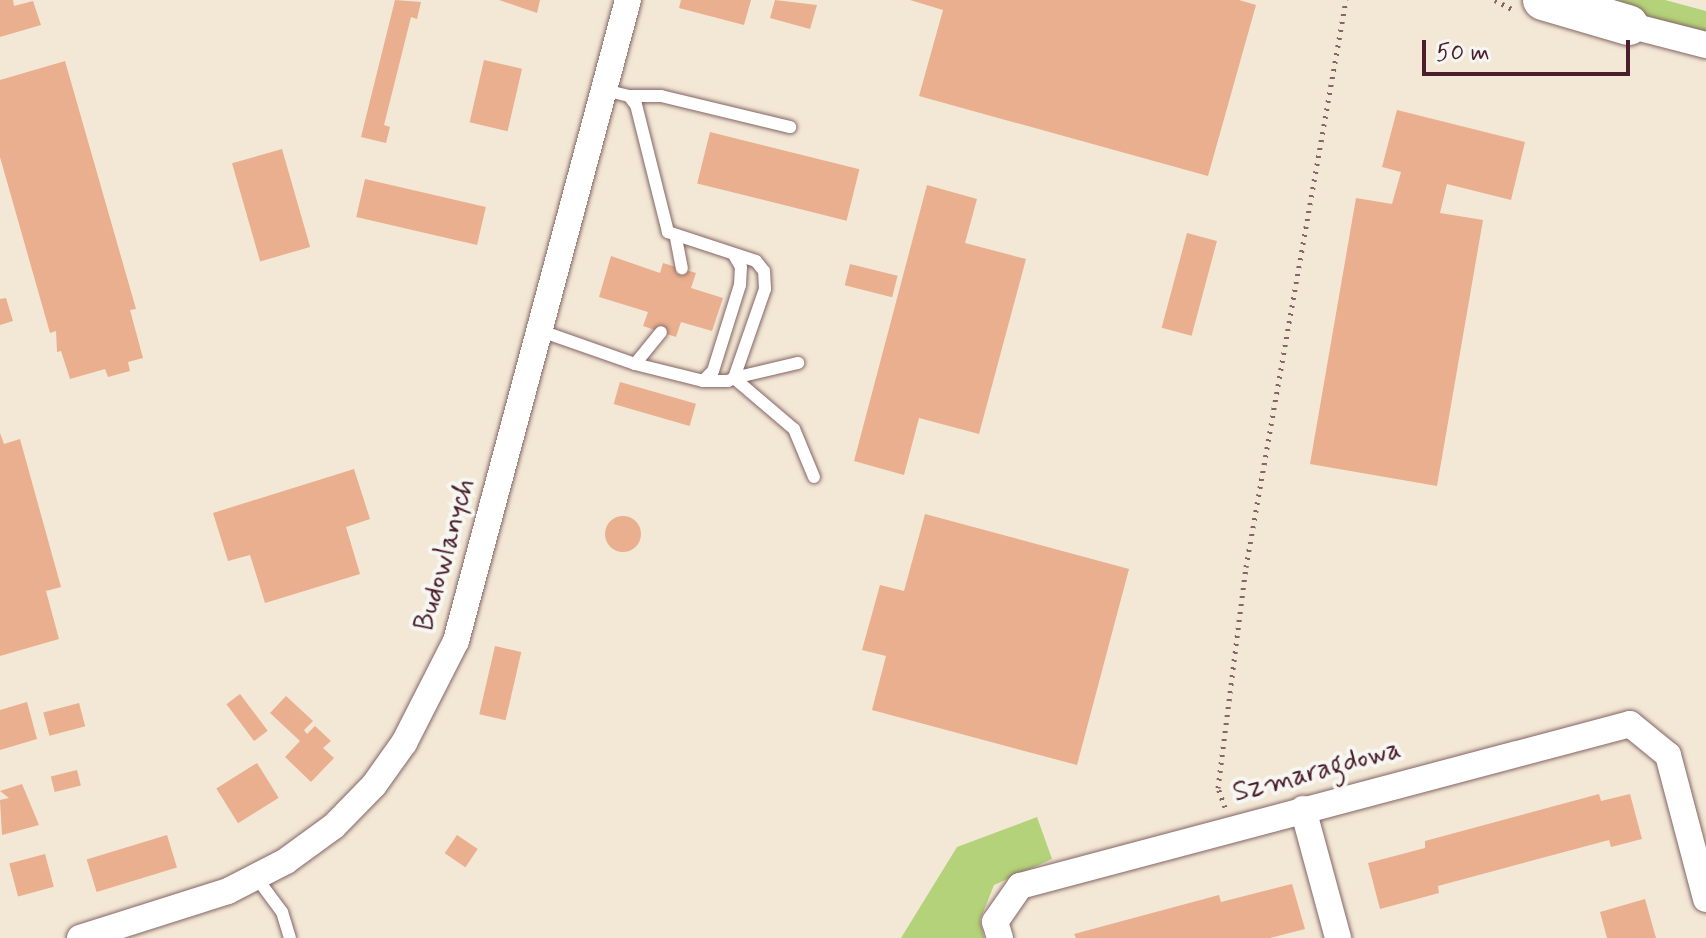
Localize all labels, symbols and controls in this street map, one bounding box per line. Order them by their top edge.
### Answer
scale bar [1426,24,1634,74]
text: 50 m [1436,38,1490,69]
street label: Budowlanych [408,475,484,635]
street label: Szmaragdowa [1229,733,1405,811]

